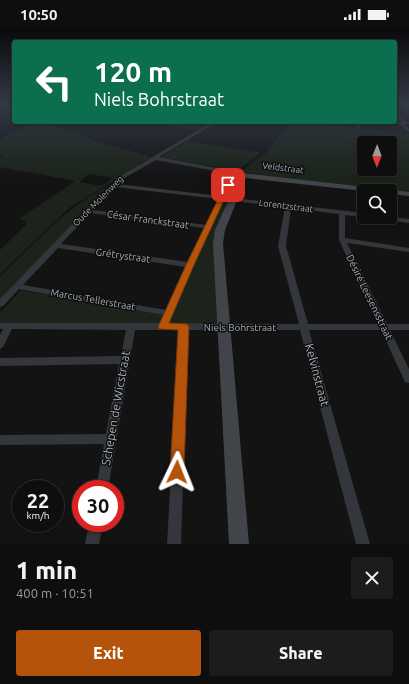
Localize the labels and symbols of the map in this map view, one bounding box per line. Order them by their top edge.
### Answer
north arrow [357,136,397,176]
street label: Veldstraat [262,161,305,176]
pin [211,168,245,202]
street label: Oude Molenweg [71,174,125,228]
street label: Lorentzstraat [258,198,314,214]
street label: César Franckstraat [106,208,190,231]
street label: Grétrystraat [95,246,151,265]
street label: Désiré Leesensstraat [344,253,395,342]
street label: Marcus Tellerstraat [50,287,136,312]
street label: Niels Bohrstraat [204,322,276,333]
street label: Kelvinstraat [303,342,332,408]
street label: Schepen de Wicstraat [99,349,132,466]
position arrow [156,451,198,493]
speed limit sign: 30 [72,480,124,532]

